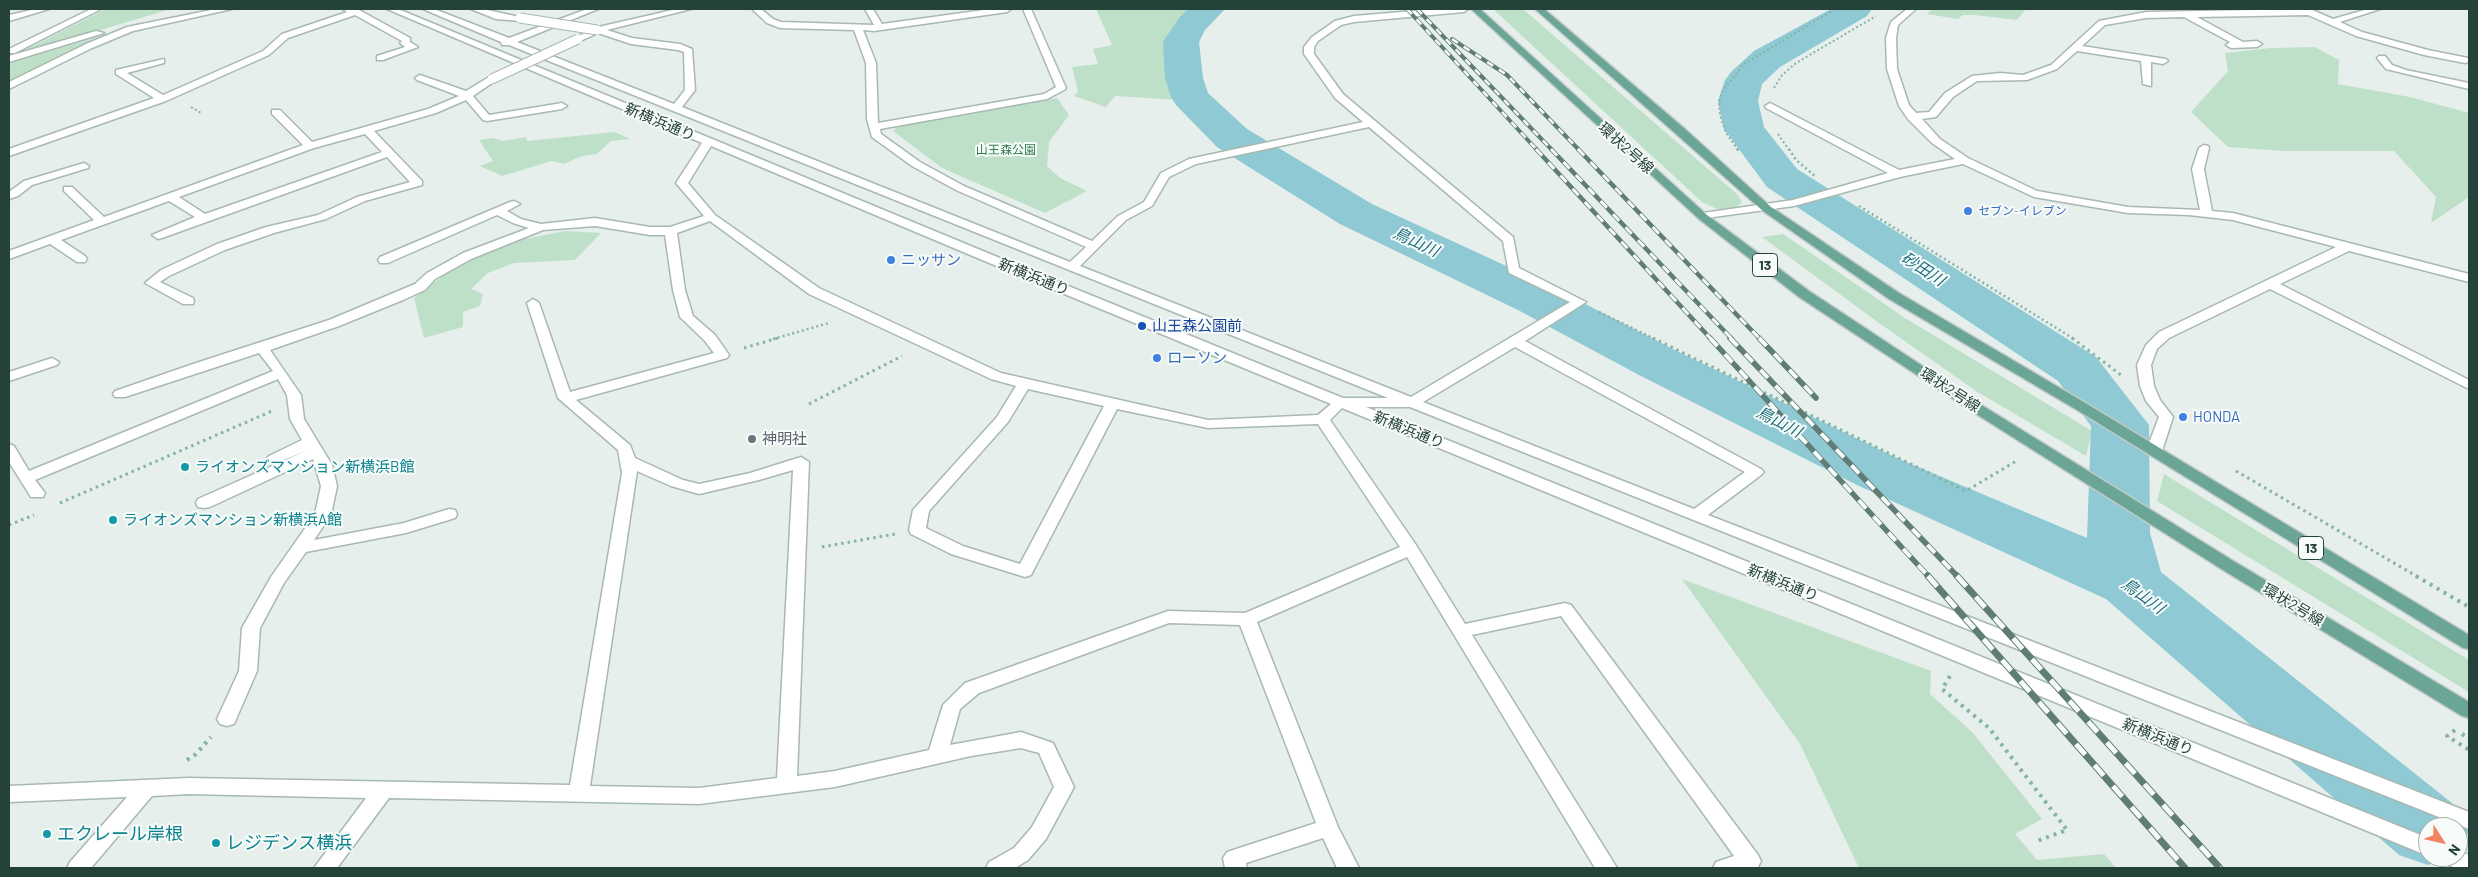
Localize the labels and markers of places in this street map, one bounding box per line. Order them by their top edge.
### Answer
place label: セブン-イレブン [1978,204,2067,218]
marker: セブン-イレブン [1962,205,1974,217]
place label: ニッサン [901,251,961,269]
marker: ニッサン [885,254,897,266]
place label: 山王森公園前 [1152,317,1242,335]
marker: 山王森公園前 [1136,320,1148,332]
place label: ローソン [1167,349,1227,367]
marker: ローソン [1151,352,1163,364]
place label: HONDA [2193,408,2240,426]
marker: HONDA [2177,411,2189,423]
place label: 神明社 [762,430,807,448]
marker: 神明社 [746,433,758,445]
place label: ライオンズマンション新横浜B館 [195,458,414,476]
marker: ライオンズマンション新横浜B館 [179,461,191,473]
place label: ライオンズマンション新横浜A館 [123,511,342,529]
marker: ライオンズマンション新横浜A館 [107,514,119,526]
place label: エクレール岸根 [57,823,183,845]
marker: エクレール岸根 [41,828,53,840]
place label: レジデンス横浜 [226,832,352,854]
marker: レジデンス横浜 [210,837,222,849]

